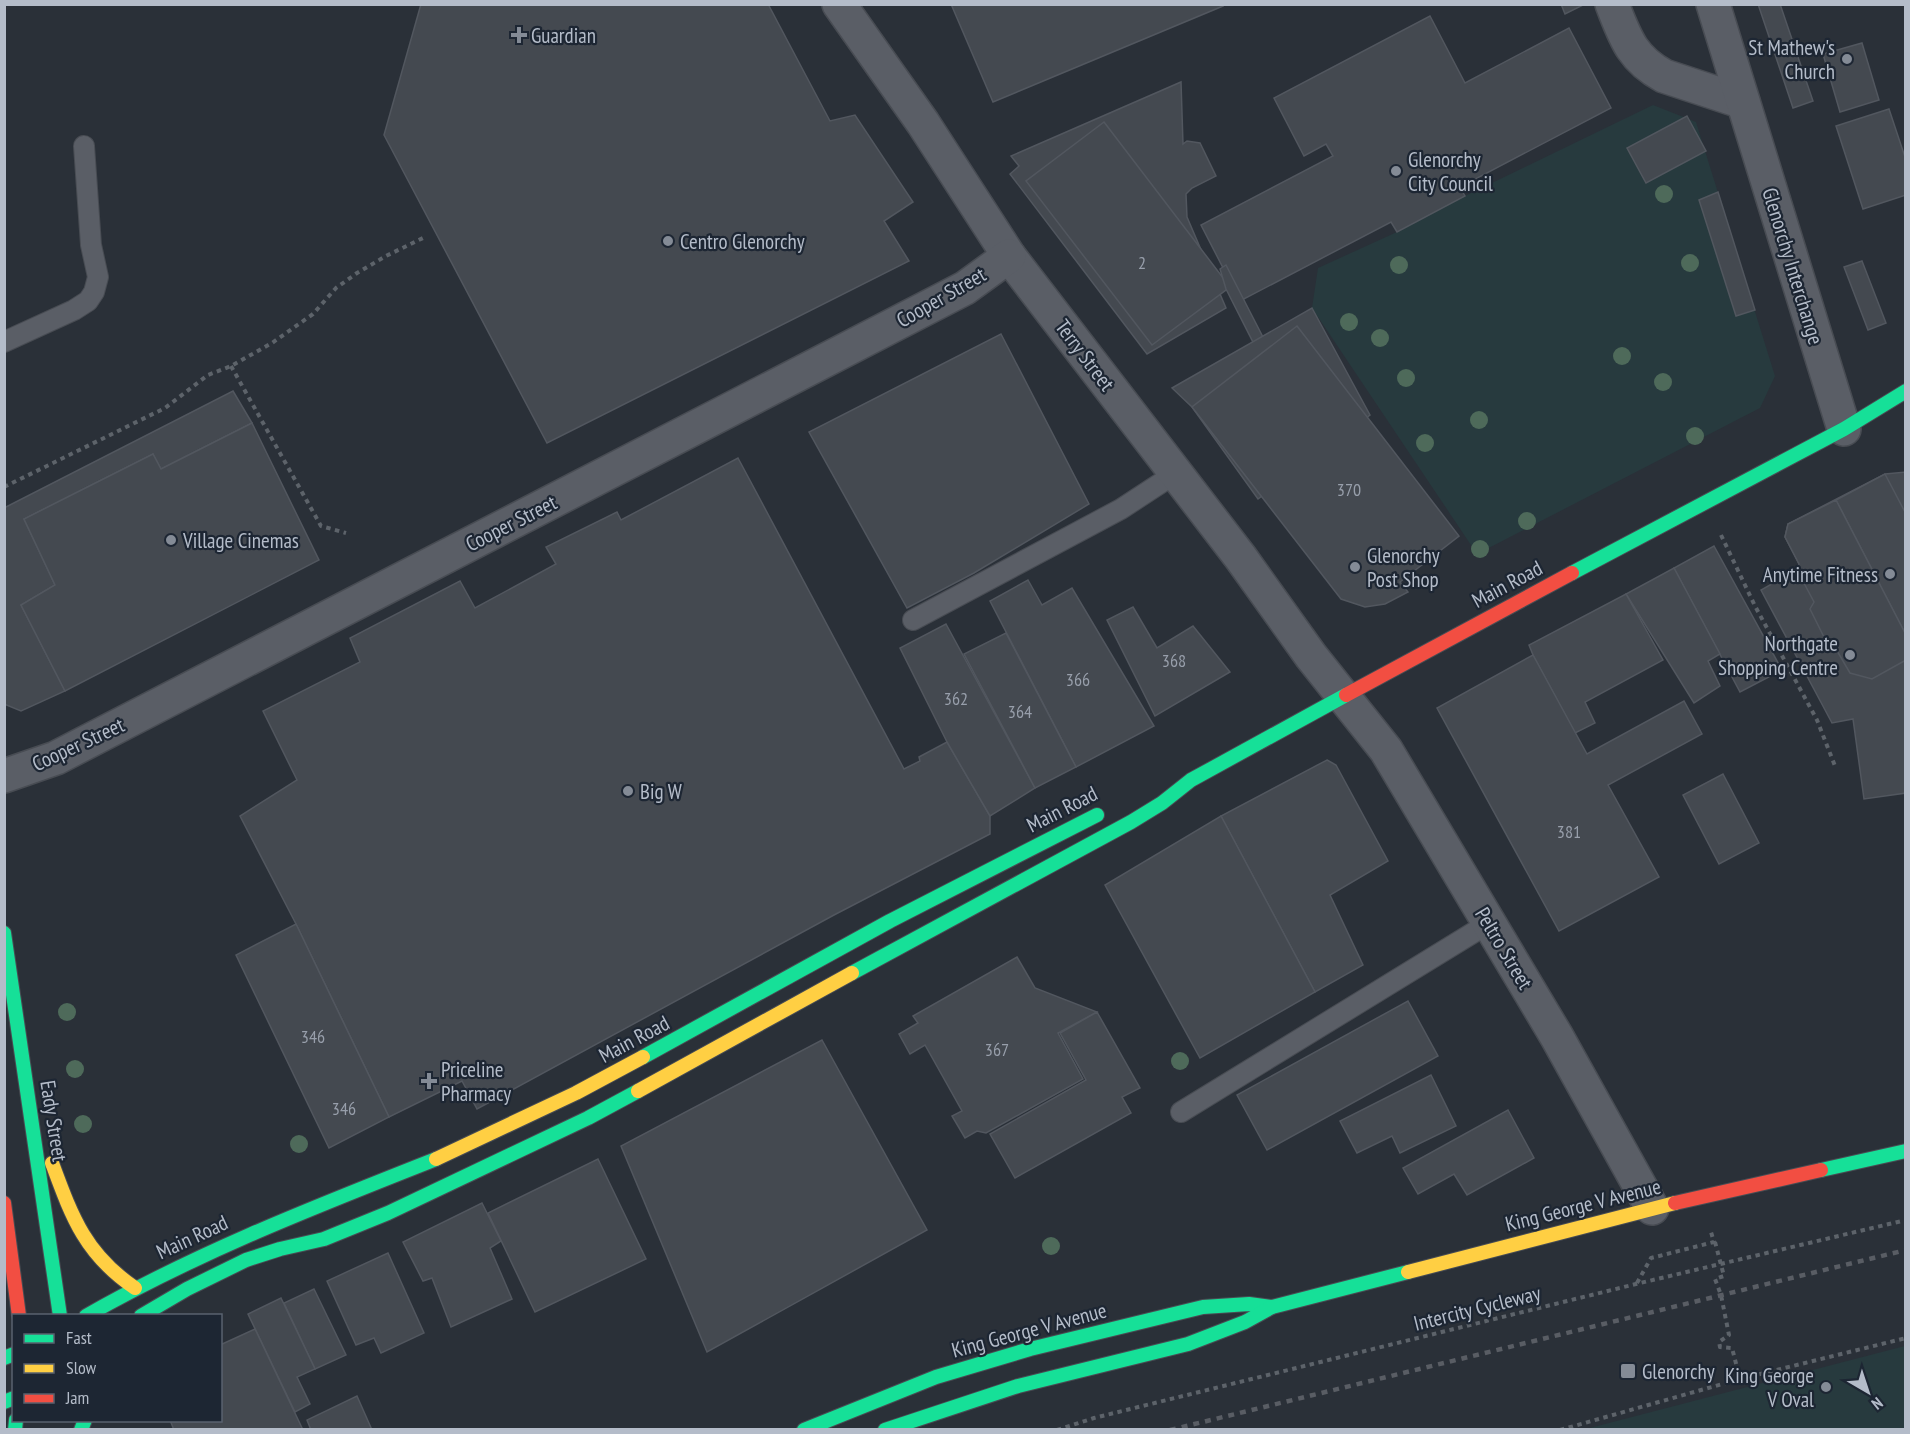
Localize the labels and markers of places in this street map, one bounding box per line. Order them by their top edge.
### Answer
place label: Guardian [531,22,596,49]
marker: Guardian [512,28,526,42]
place label: St Mathew's Church [1748,34,1835,85]
marker: St Mathew's Church [1840,52,1854,66]
place label: Glenorchy City Council [1408,146,1493,197]
marker: Glenorchy City Council [1389,164,1403,178]
place label: Centro Glenorchy [680,228,805,255]
marker: Centro Glenorchy [661,234,675,248]
place label: Village Cinemas [182,527,299,554]
marker: Village Cinemas [164,533,178,547]
place label: Glenorchy Post Shop [1367,542,1440,593]
marker: Glenorchy Post Shop [1348,560,1362,574]
place label: Anytime Fitness [1763,561,1878,588]
marker: Anytime Fitness [1883,567,1897,581]
place label: Northgate Shopping Centre [1718,630,1838,681]
marker: Northgate Shopping Centre [1843,648,1857,662]
place label: Big W [640,778,682,805]
marker: Big W [621,784,635,798]
place label: Priceline Pharmacy [441,1056,511,1107]
marker: Priceline Pharmacy [422,1074,436,1088]
place label: Glenorchy [1642,1358,1715,1385]
marker: Glenorchy [1619,1362,1637,1380]
place label: King George V Oval [1725,1362,1814,1413]
marker: King George V Oval [1819,1380,1833,1394]

